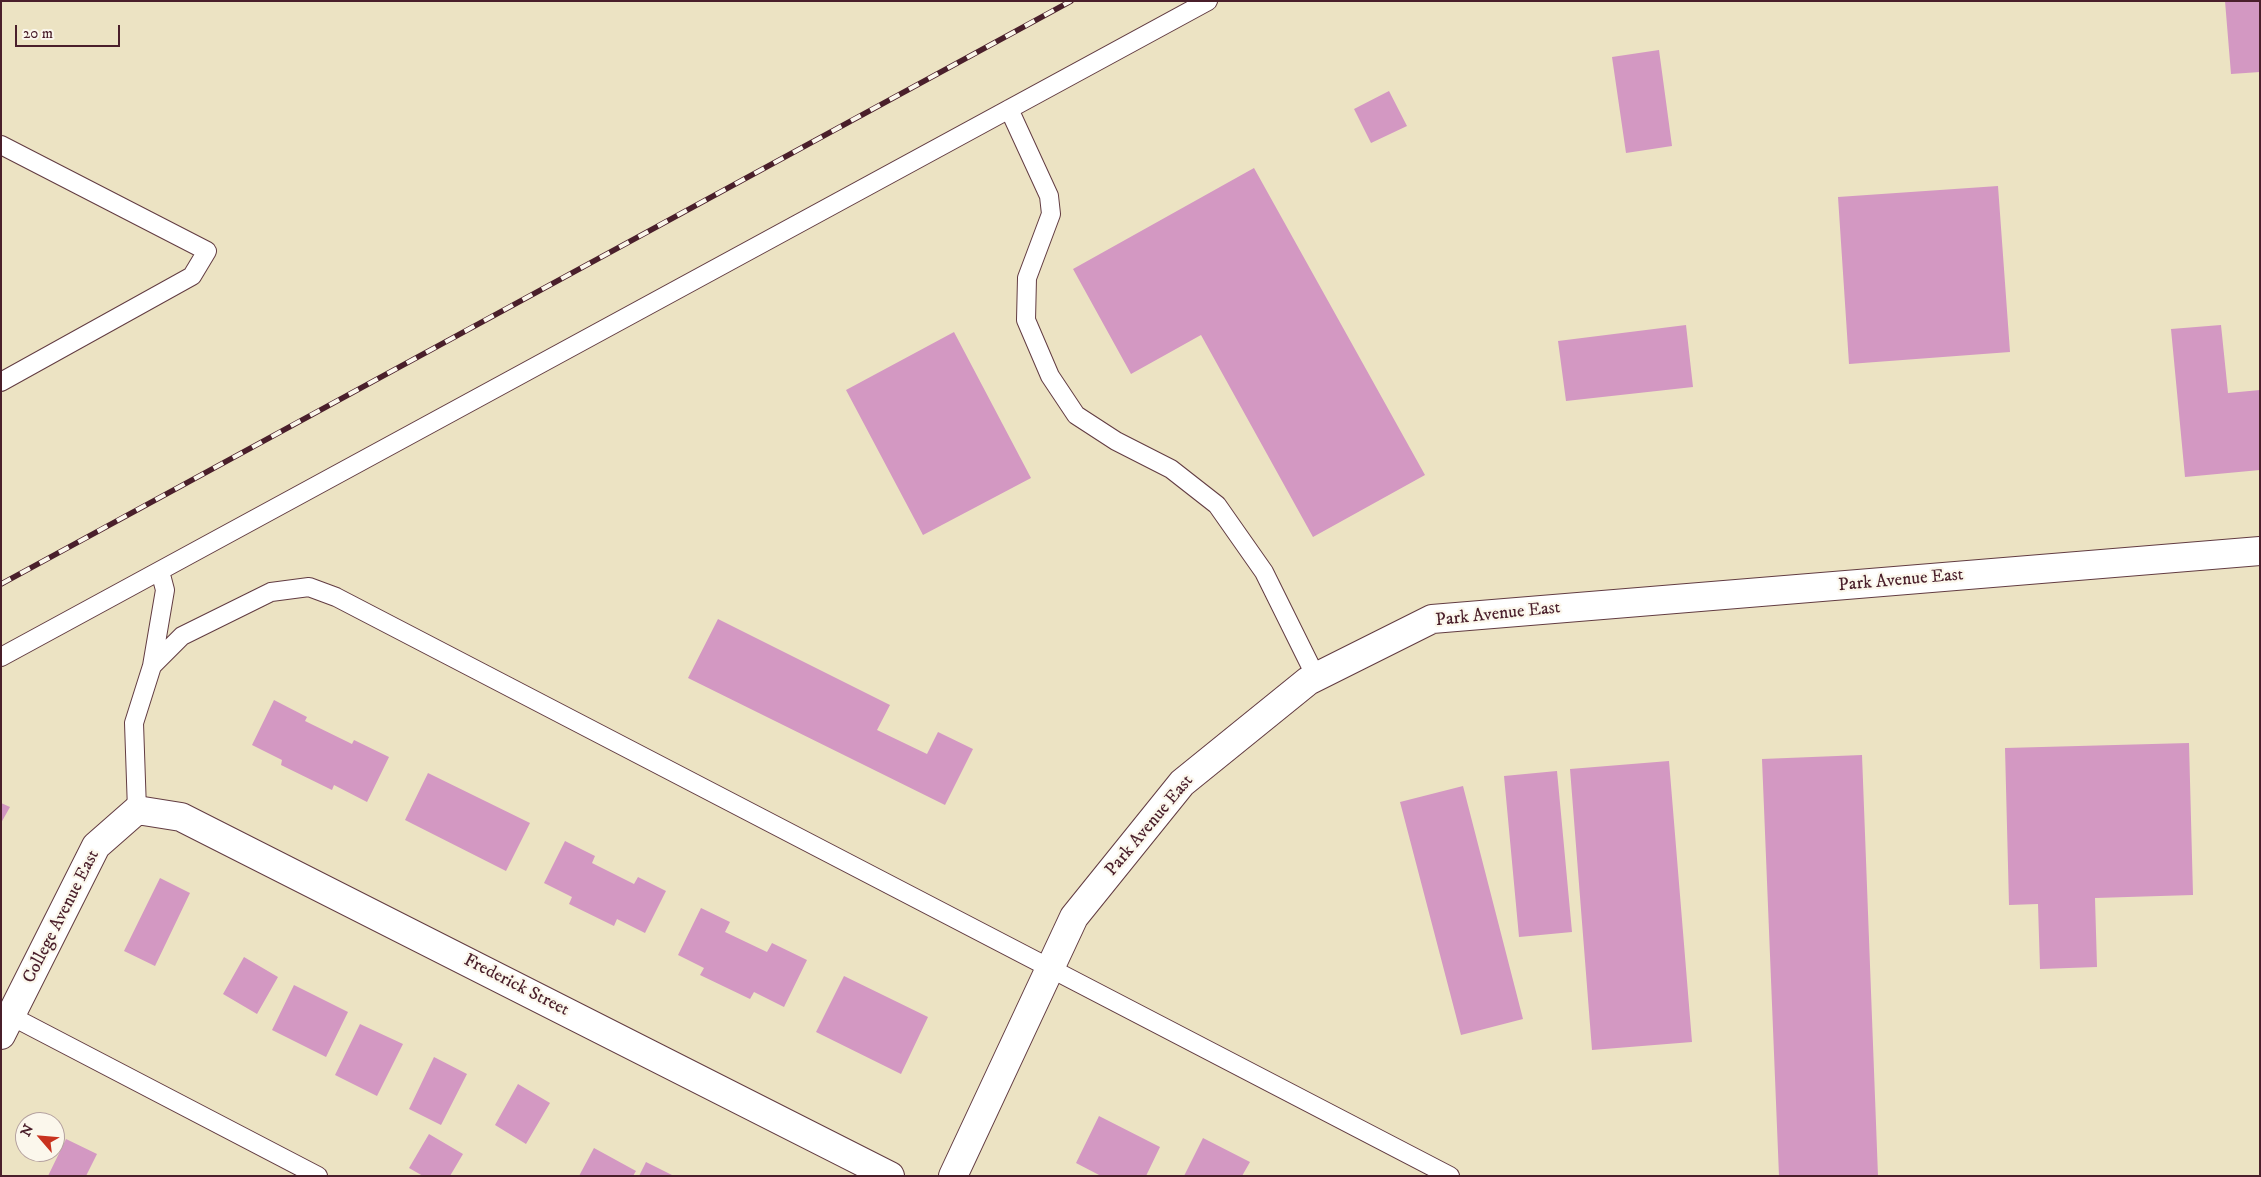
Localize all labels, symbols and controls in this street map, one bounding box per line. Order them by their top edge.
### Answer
scale bar [18,15,122,47]
text: 20 m [23,24,53,43]
street label: Park Avenue East [1838,565,1964,597]
street label: Park Avenue East [1435,598,1561,632]
street label: Park Avenue East [1101,771,1199,881]
street label: College Avenue East [19,847,105,987]
street label: Frederick Street [460,950,572,1022]
north arrow [15,1112,65,1162]
text: N [17,1121,38,1140]

